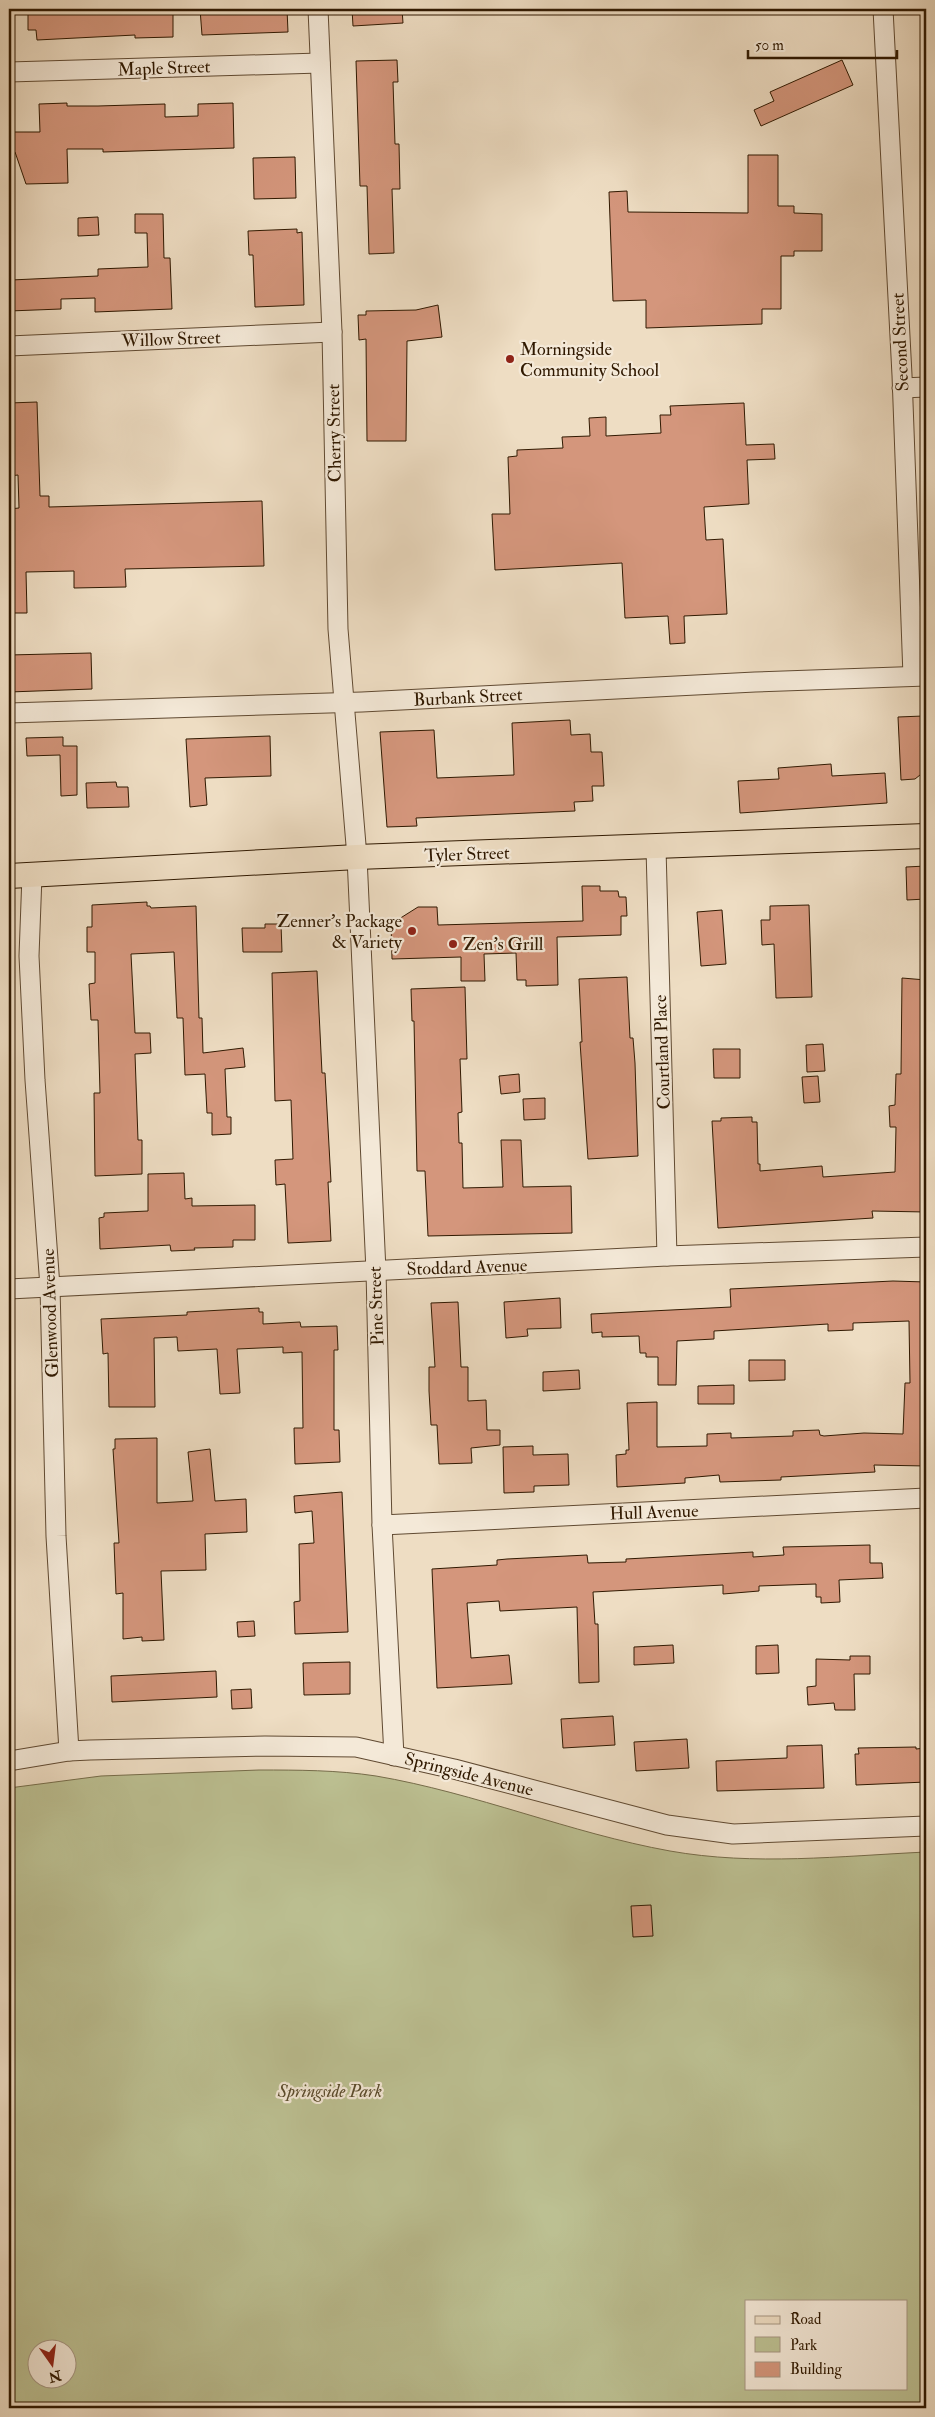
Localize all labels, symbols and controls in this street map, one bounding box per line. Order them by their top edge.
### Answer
scale bar [748,28,896,60]
text: 50 m [755,36,784,55]
street label: Maple Street [117,55,211,82]
street label: Second Street [886,292,915,392]
street label: Willow Street [120,326,221,353]
place label: Morningside Community School [520,338,659,382]
marker: Morningside Community School [504,353,516,365]
street label: Cherry Street [322,383,347,483]
street label: Burbank Street [413,683,523,712]
street label: Tyler Street [424,842,510,867]
place label: Zenner's Package & Variety [277,910,403,954]
marker: Zenner's Package & Variety [406,925,418,937]
place label: Zen's Grill [463,933,544,956]
marker: Zen's Grill [447,938,459,950]
street label: Courtland Place [649,994,676,1110]
street label: Glenwood Avenue [37,1247,64,1378]
street label: Stoddard Avenue [406,1254,528,1281]
street label: Pine Street [364,1266,389,1346]
street label: Hull Avenue [609,1499,699,1526]
street label: Springside Avenue [402,1747,536,1802]
park label: Springside Park [277,2080,382,2103]
legend [745,2300,908,2390]
text: Road [790,2310,822,2329]
text: Park [790,2336,817,2355]
north arrow [28,2340,78,2390]
text: Building [790,2360,842,2379]
text: N [46,2366,64,2386]

